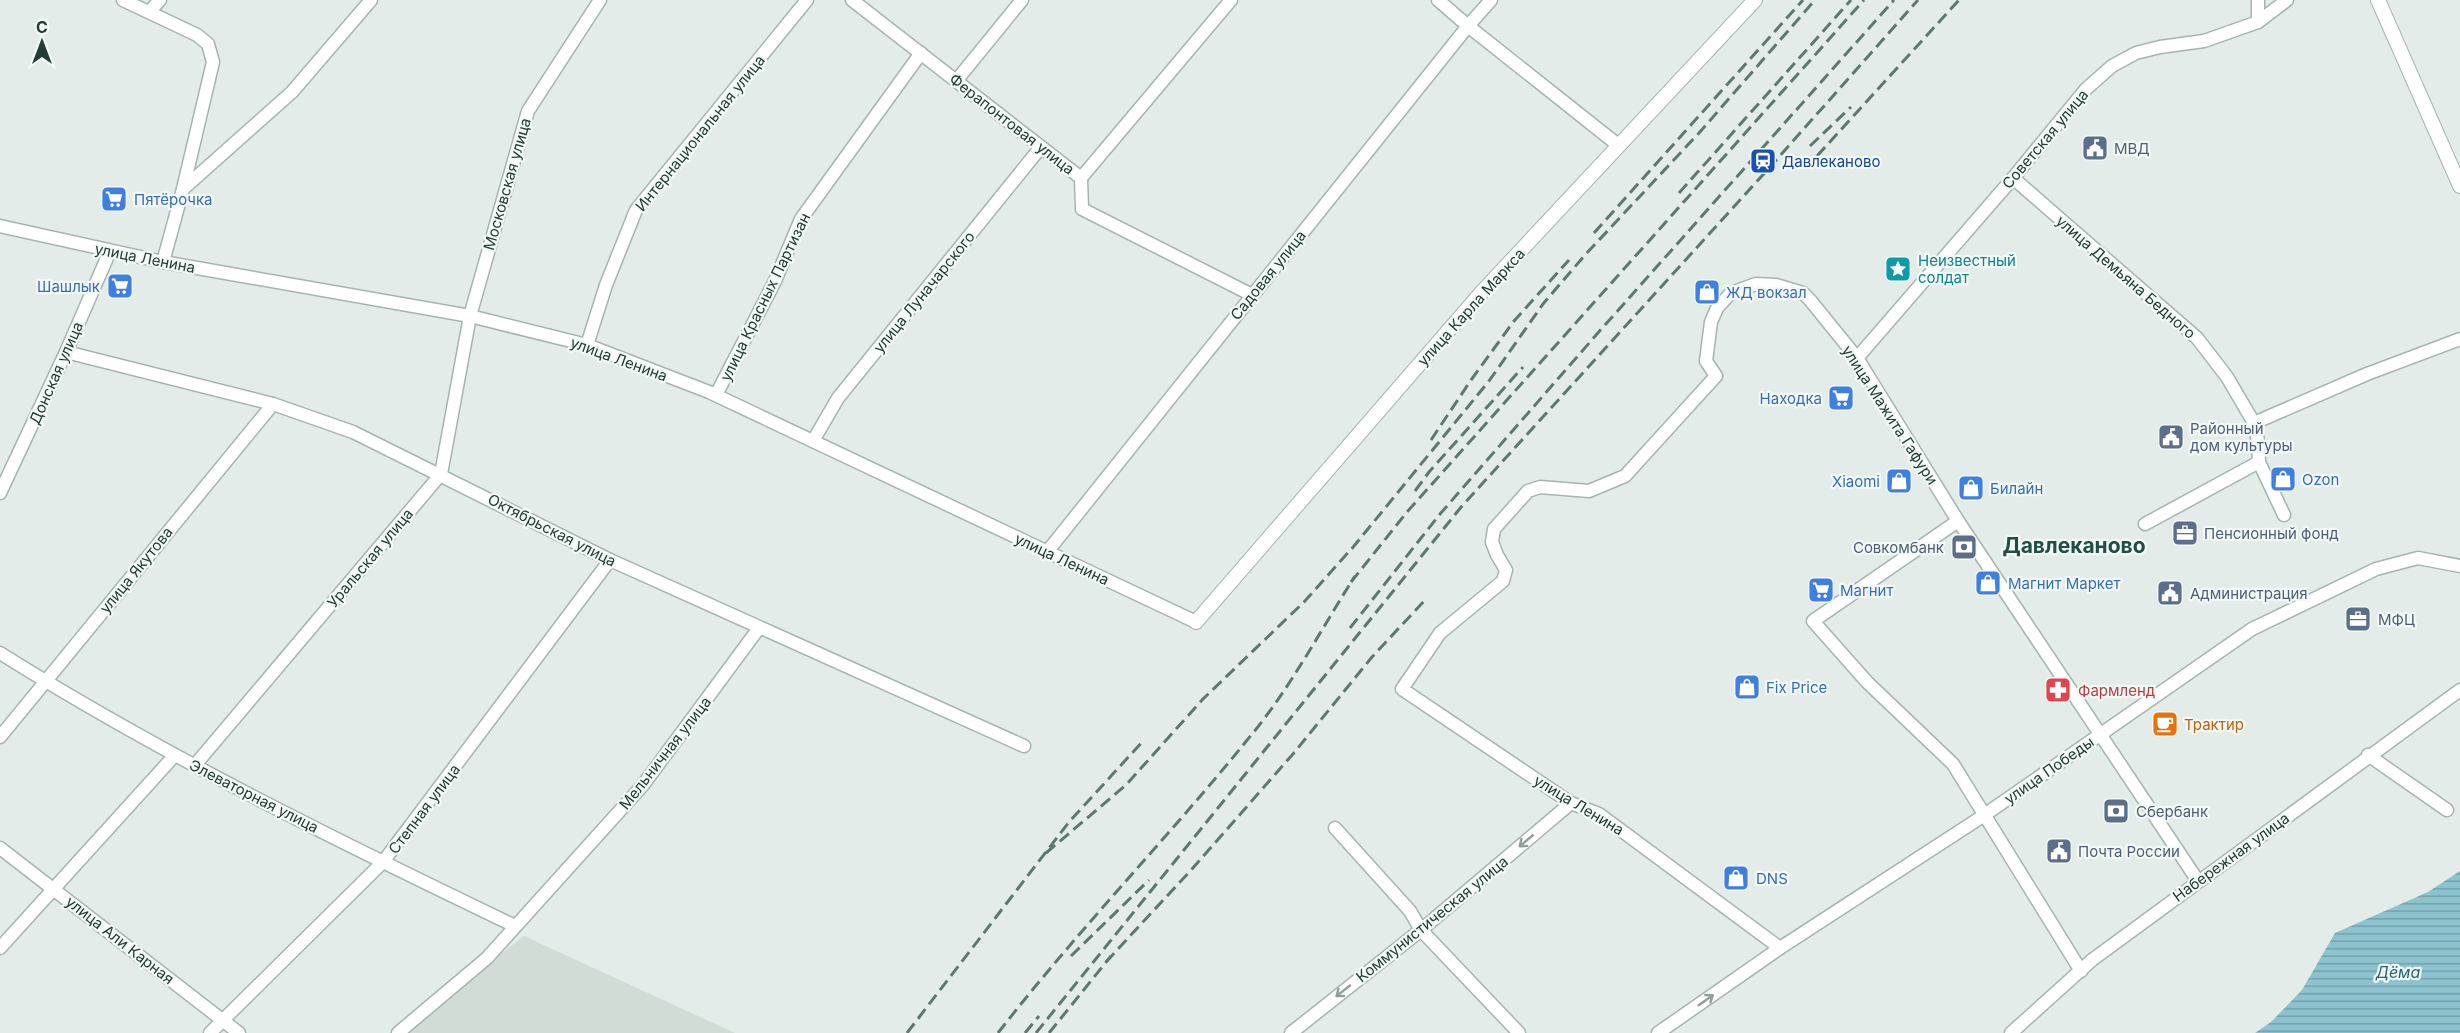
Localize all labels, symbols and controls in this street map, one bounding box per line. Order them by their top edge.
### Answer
north arrow [12,12,72,72]
text: С [36,17,48,37]
street label: Интернациональная улица [631,51,769,215]
street label: Ферапонтовая улица [946,69,1078,179]
street label: Советская улица [1998,85,2092,193]
street label: Московская улица [479,116,535,252]
public building icon: МВД [2080,133,2110,163]
place label: МВД [2114,139,2150,158]
station icon: Давлеканово [1748,146,1778,176]
place label: Давлеканово [1782,152,1880,171]
supermarket icon: Пятёрочка [99,184,129,214]
place label: Пятёрочка [134,190,213,209]
street label: улица Красных Партизан [716,210,814,384]
street label: улица Демьяна Бедного [2052,211,2200,343]
street label: Садовая улица [1226,226,1310,324]
street label: улица Луначарского [869,227,979,357]
street label: улица Ленина [93,239,197,277]
street label: улица Карла Маркса [1413,244,1529,370]
place label: Неизвестный солдат [1918,251,2016,287]
place icon: Неизвестный солдат [1883,254,1913,284]
supermarket icon: Шашлык [105,271,135,301]
place label: Шашлык [37,277,100,296]
shop icon: ЖД вокзал [1692,277,1722,307]
place label: ЖД вокзал [1726,283,1807,302]
street label: Донская улица [25,319,87,427]
street label: улица Ленина [568,333,670,385]
street label: улица Мажита Гафури [1838,342,1942,488]
supermarket icon: Находка [1826,383,1856,413]
place label: Находка [1760,389,1822,408]
place label: Районный дом культуры [2190,419,2293,455]
public building icon: Районный дом культуры [2156,422,2186,452]
shop icon: Ozon [2268,464,2298,494]
shop icon: Xiaomi [1884,466,1914,496]
place label: Ozon [2302,470,2339,489]
place label: Xiaomi [1832,472,1880,491]
shop icon: Билайн [1956,473,1986,503]
place label: Билайн [1990,479,2043,498]
street label: Октябрьская улица [485,489,619,571]
street label: Уральская улица [323,504,417,612]
office icon: Пенсионный фонд [2170,518,2200,548]
street label: улица Якутова [95,523,177,617]
place label: Пенсионный фонд [2204,524,2339,543]
street label: улица Ленина [1012,529,1112,589]
bank icon: Совкомбанк [1949,532,1979,562]
district label: Давлеканово [2002,533,2146,558]
place label: Совкомбанк [1853,538,1944,557]
shop icon: Магнит Маркет [1973,568,2003,598]
place label: Магнит Маркет [2008,574,2120,593]
supermarket icon: Магнит [1806,575,1836,605]
public building icon: Администрация [2155,578,2185,608]
place label: Магнит [1840,581,1893,600]
place label: Администрация [2190,584,2308,603]
office icon: МФЦ [2343,604,2373,634]
place label: МФЦ [2378,610,2415,629]
shop icon: Fix Price [1732,672,1762,702]
pharmacy icon: Фармленд [2043,675,2073,705]
place label: Fix Price [1766,678,1827,697]
place label: Фармленд [2078,681,2155,700]
street label: Мельничная улица [615,693,715,813]
cafe icon: Трактир [2150,709,2180,739]
place label: Трактир [2184,715,2244,734]
street label: улица Победы [2001,732,2097,808]
street label: Элеваторная улица [186,755,322,837]
street label: Степная улица [384,760,464,858]
street label: улица Ленина [1530,771,1628,839]
bank icon: Сбербанк [2101,796,2131,826]
place label: Сбербанк [2136,802,2208,821]
street label: Набережная улица [2169,808,2293,906]
one-way arrow [1519,834,1534,848]
public building icon: Почта России [2044,836,2074,866]
place label: Почта России [2078,842,2180,861]
street label: Коммунистическая улица [1352,852,1512,986]
shop icon: DNS [1721,863,1751,893]
place label: DNS [1756,869,1788,888]
street label: улица Али Карная [62,892,178,988]
water label: Дёма [2375,962,2420,982]
one-way arrow [1335,985,1351,998]
one-way arrow [1698,994,1714,1006]

